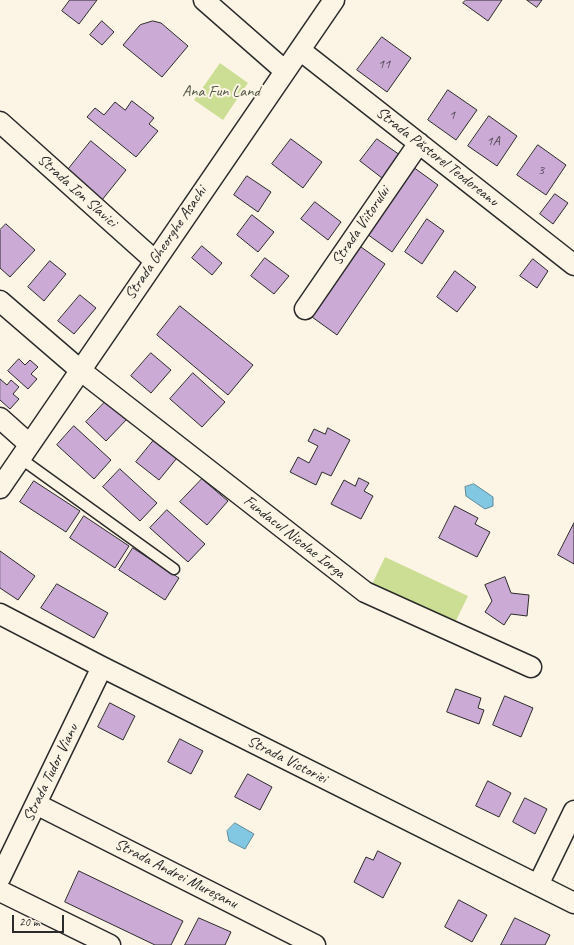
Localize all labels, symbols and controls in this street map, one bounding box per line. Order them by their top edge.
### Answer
house number: 11 [378,56,390,72]
park label: Ana Fun Land [182,82,260,102]
street label: Strada Păstorel Teodoreanu [372,103,502,211]
house number: 1 [449,107,455,123]
house number: 1A [486,133,500,149]
street label: Strada Ion Slavici [33,150,121,232]
house number: 3 [538,162,544,178]
street label: Strada Gheorghe Asachi [121,182,211,304]
street label: Strada Viitorului [328,183,394,269]
street label: Fundacul Nicolae Iorga [239,491,349,583]
street label: Strada Tudor Vianu [19,721,83,825]
street label: Strada Victoriei [244,732,330,788]
street label: Strada Andrei Mureșanu [111,835,241,913]
scale bar [14,907,66,933]
text: 20 m [19,914,39,930]

